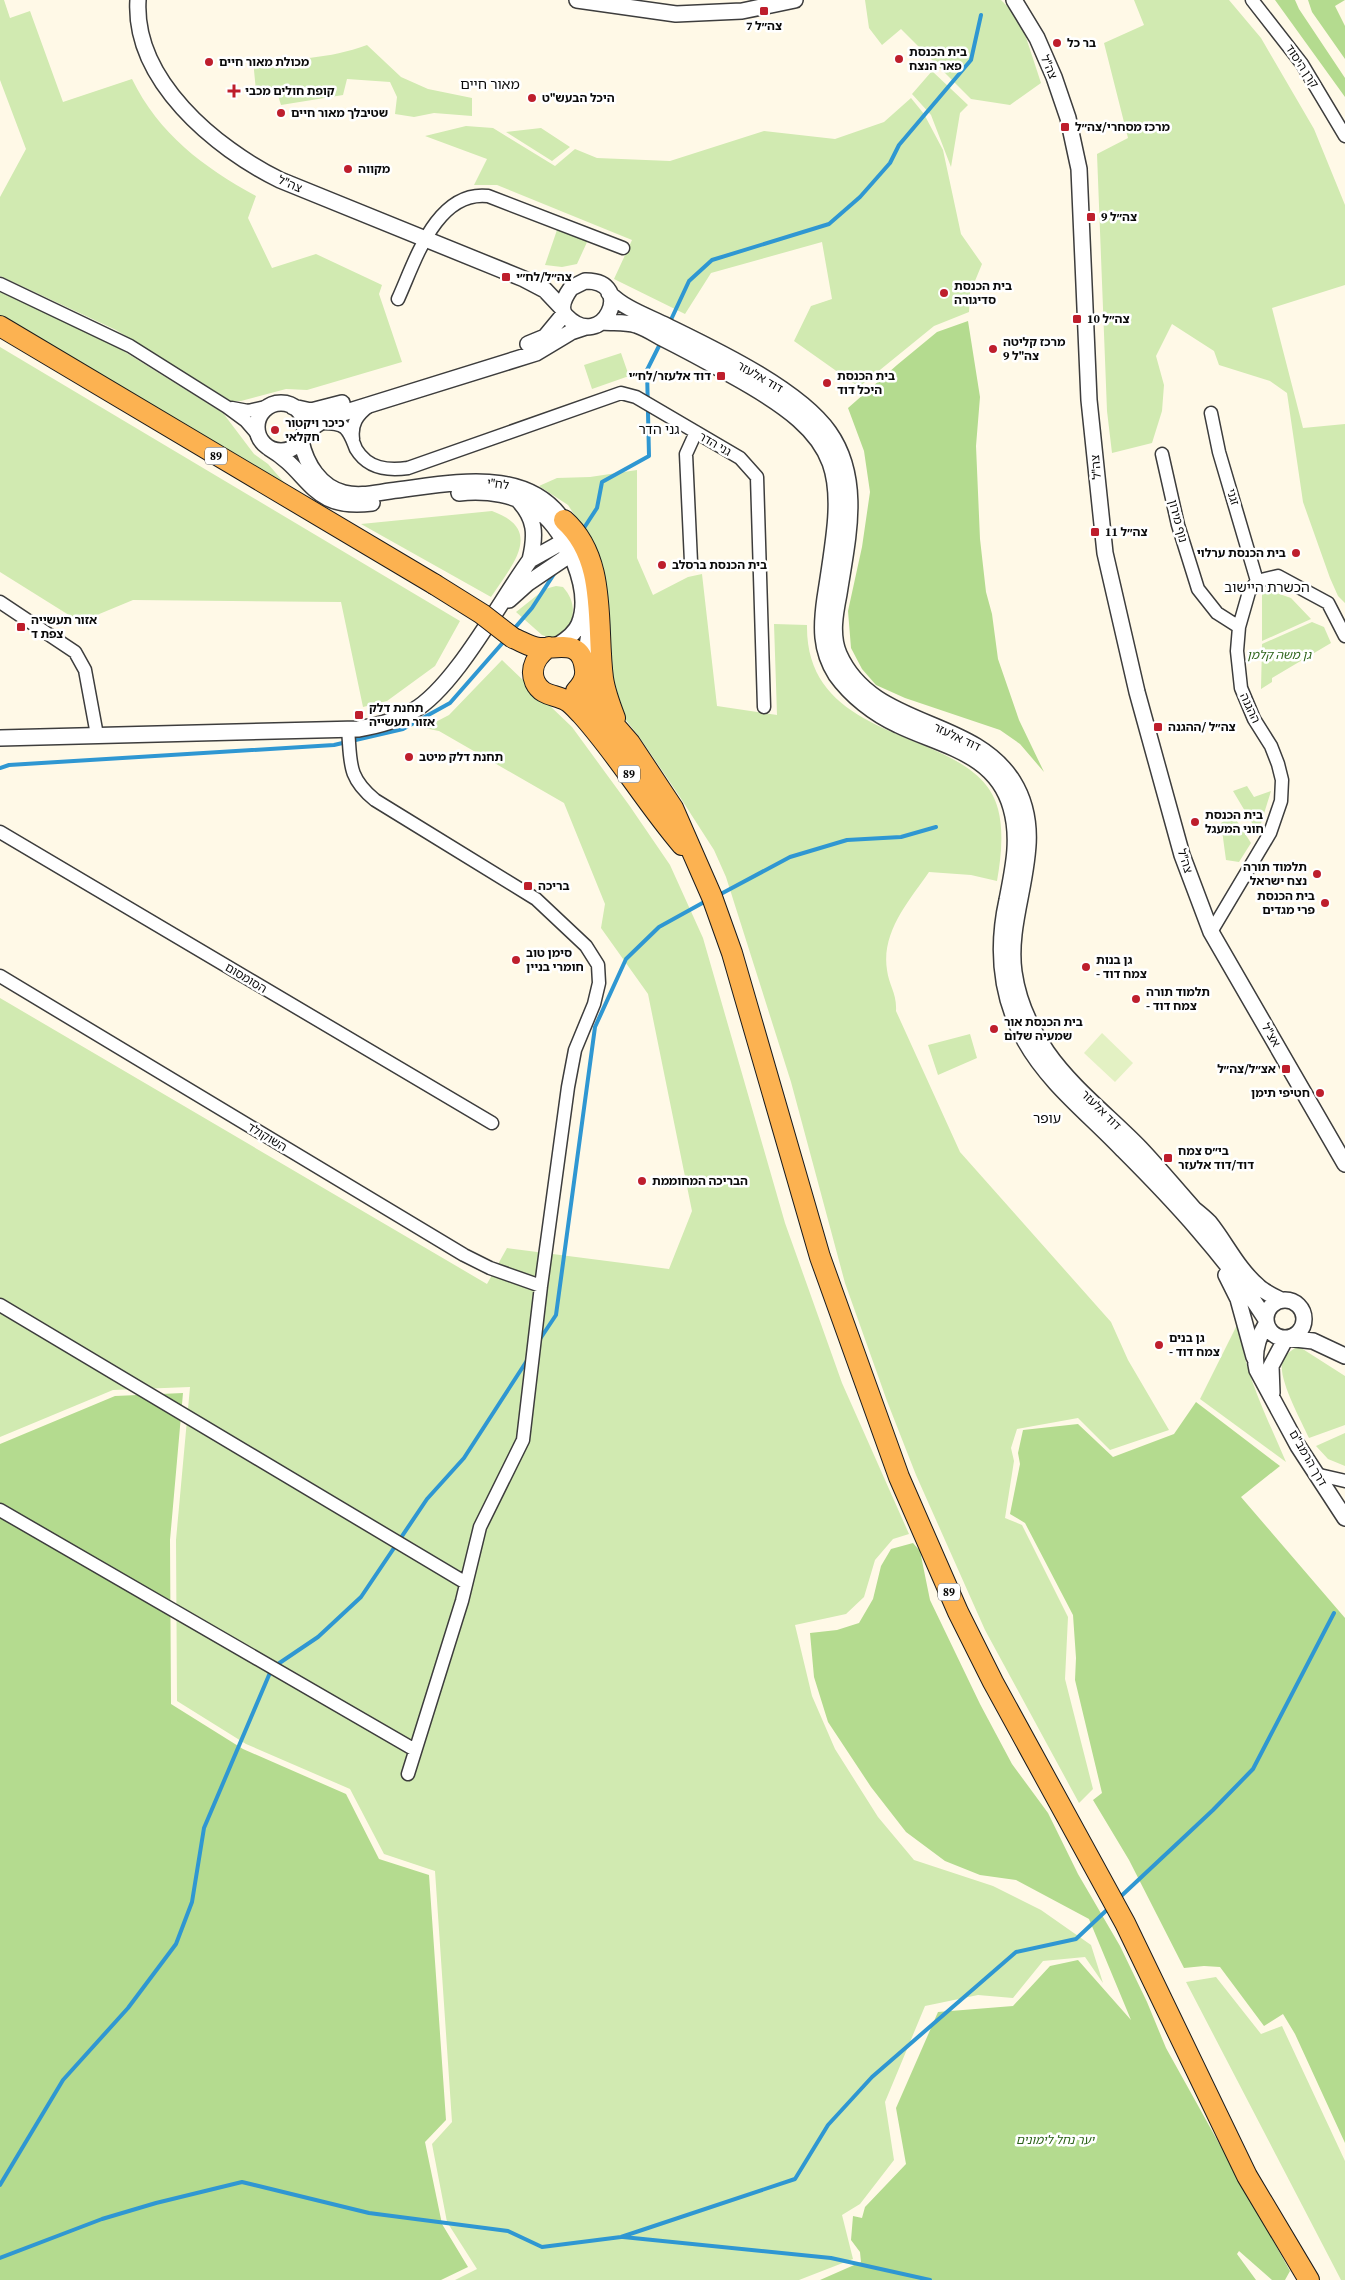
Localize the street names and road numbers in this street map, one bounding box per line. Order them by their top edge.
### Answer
street label: קרן היסוד [1282,41,1323,91]
street label: צה"ל [1037,52,1061,82]
street label: צה"ל [275,172,305,196]
street label: דוד אלעזר [734,357,786,397]
street label: גני הדר [696,428,735,460]
road number: 89 [205,448,227,464]
street label: צה"ל [1087,454,1105,480]
street label: לח"י [486,475,510,493]
street label: זגני [1223,487,1243,507]
street label: נוף מירון [1165,498,1191,544]
street label: ההגנה [1236,690,1264,726]
street label: דוד אלעזר [931,719,984,755]
road number: 89 [618,766,640,782]
street label: צה"ל [1174,847,1197,876]
street label: הסומסום [222,959,270,997]
street label: אצ"ל [1258,1020,1284,1050]
street label: דוד אלעזר [1077,1086,1125,1134]
street label: השוקולד [244,1119,290,1155]
street label: דרך הרמב"ם [1285,1427,1331,1489]
road number: 89 [938,1584,960,1600]

